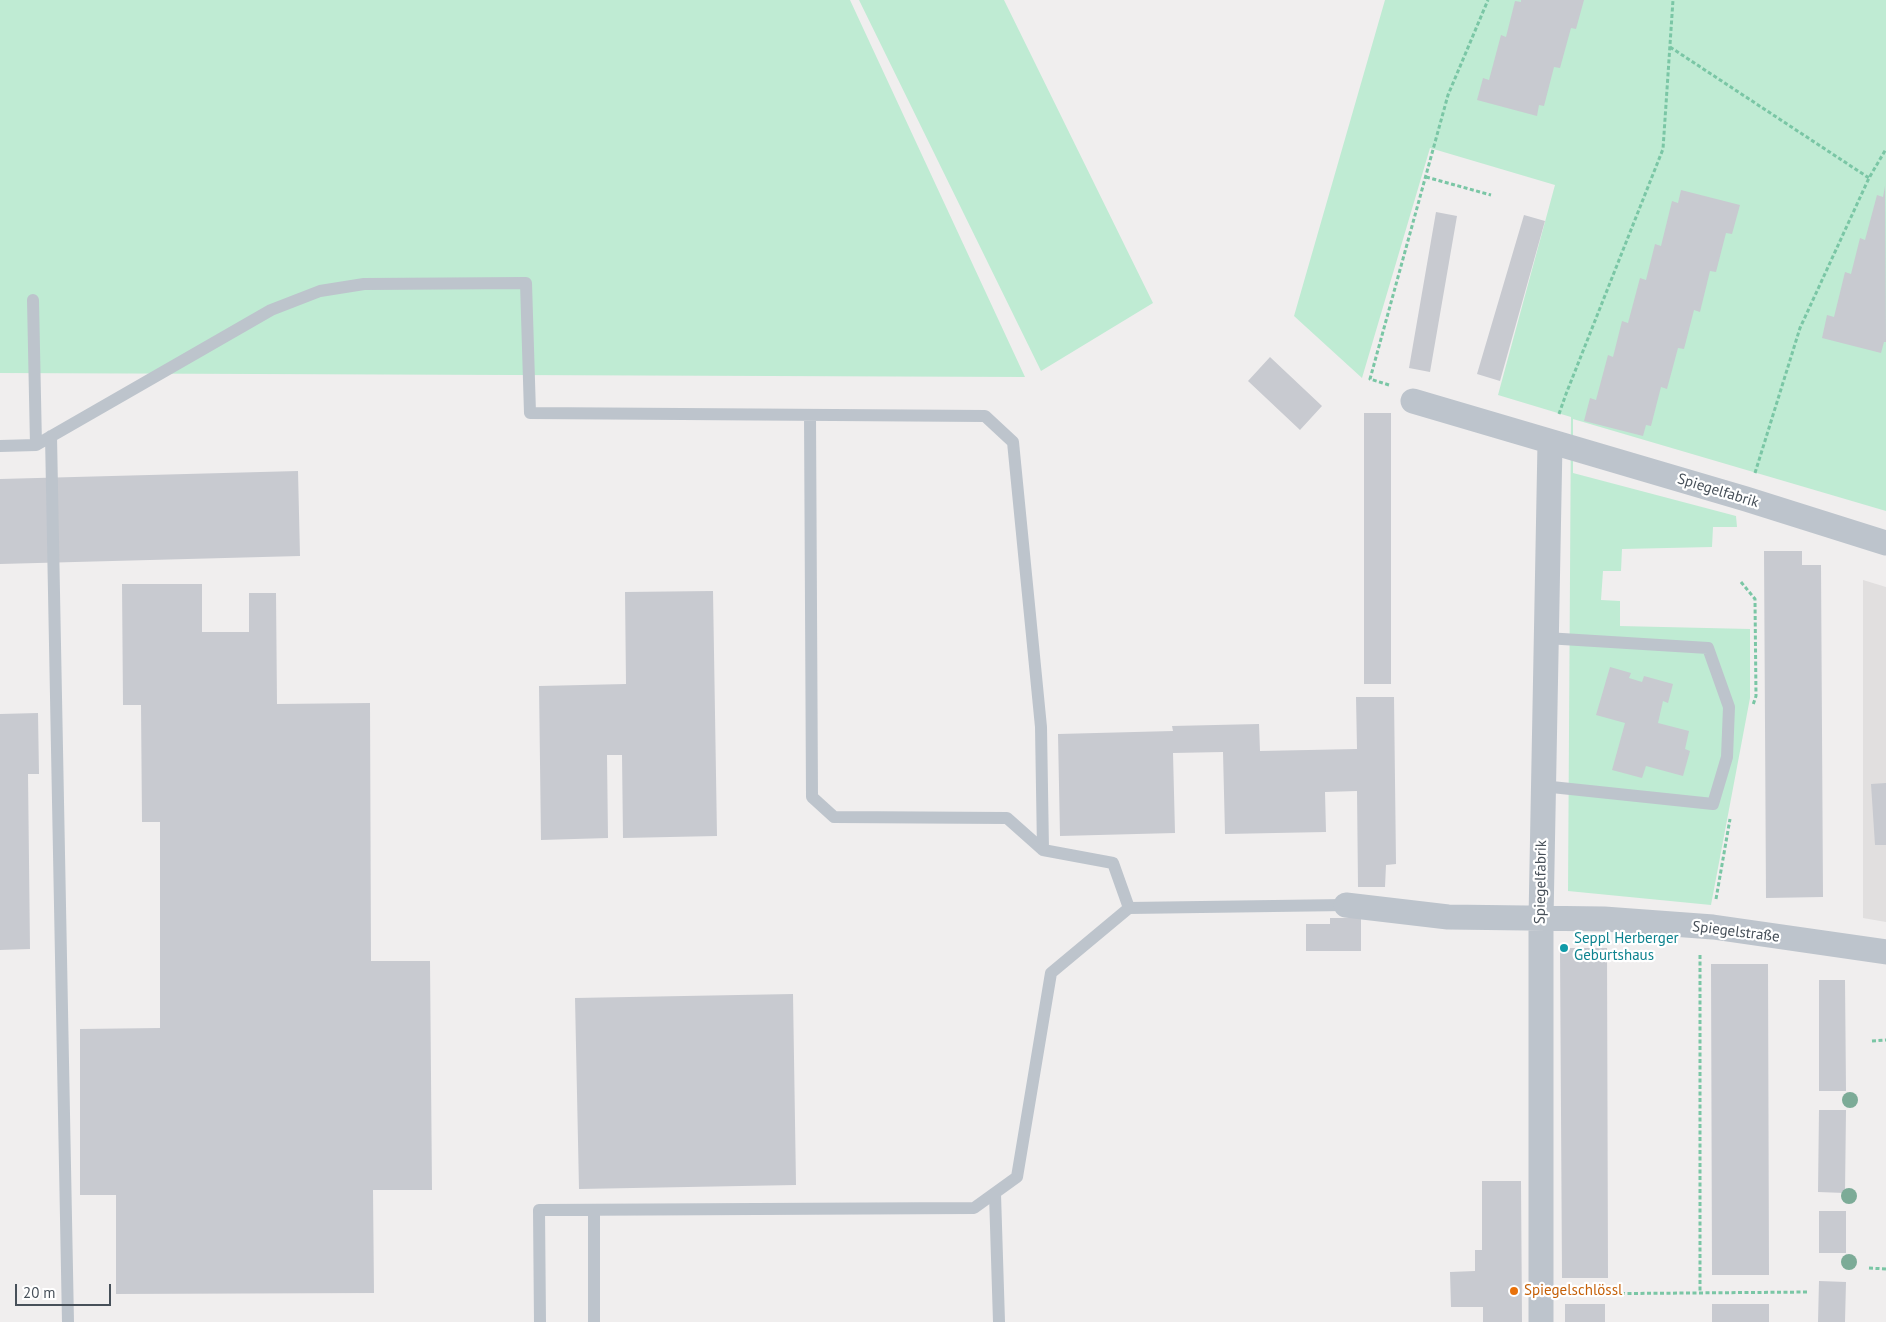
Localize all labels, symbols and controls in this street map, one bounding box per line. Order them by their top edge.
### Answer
street label: Spiegelfabrik [1675,470,1761,512]
street label: Spiegelfabrik [1531,840,1551,924]
street label: Spiegelstraße [1691,918,1781,946]
place label: Seppl Herberger Geburtshaus [1574,930,1679,965]
marker: Seppl Herberger Geburtshaus [1558,942,1570,954]
scale bar [18,1274,114,1306]
place label: Spiegelschlössl [1524,1282,1622,1300]
text: 20 m [23,1283,56,1302]
marker: Spiegelschlössl [1508,1285,1520,1297]

